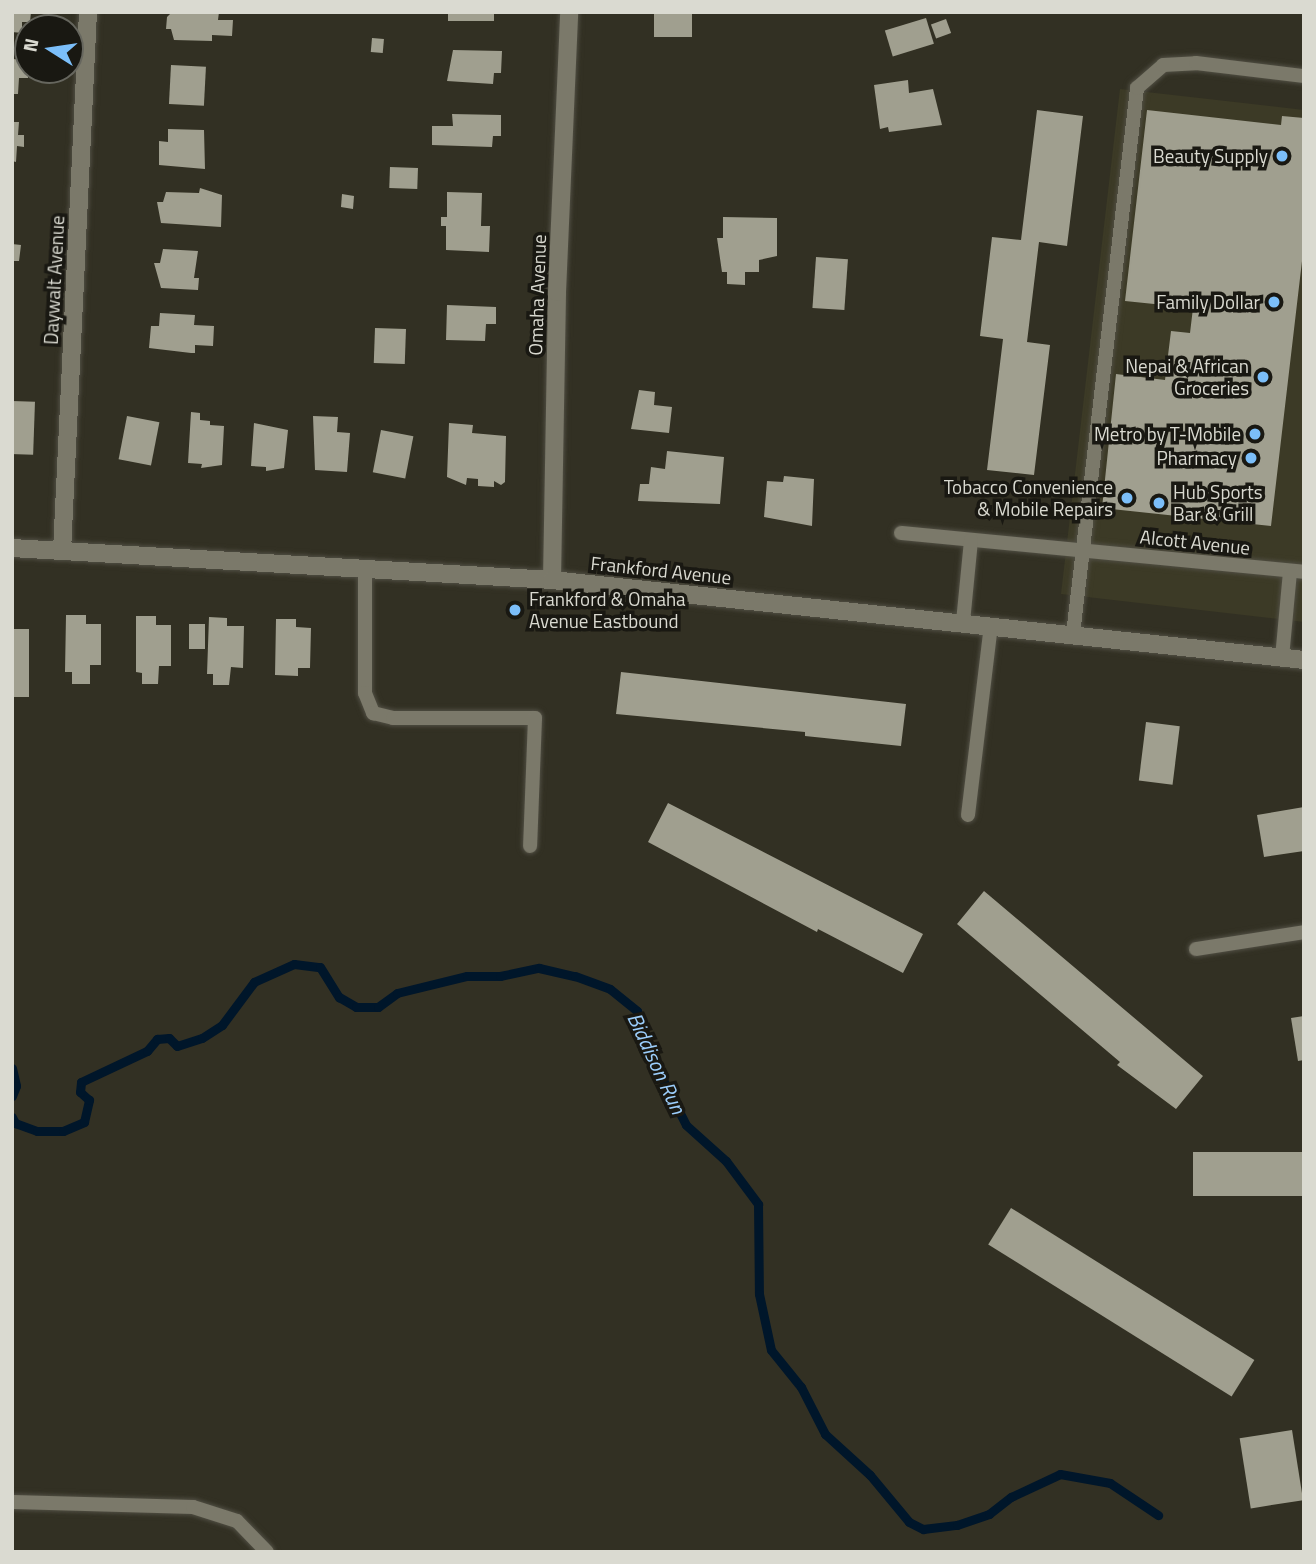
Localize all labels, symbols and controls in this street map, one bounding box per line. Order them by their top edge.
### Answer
north arrow [14,14,84,84]
text: N [14,35,45,54]
place label: Beauty Supply [1153,145,1268,167]
marker: Beauty Supply [1274,148,1290,164]
street label: Daywalt Avenue [39,215,69,345]
street label: Omaha Avenue [523,234,551,356]
place label: Family Dollar [1156,291,1260,313]
marker: Family Dollar [1266,294,1282,310]
place label: Nepai & African Groceries [1125,355,1249,399]
marker: Nepai & African Groceries [1255,369,1271,385]
place label: Metro by T-Mobile [1094,423,1241,445]
marker: Metro by T-Mobile [1247,426,1263,442]
place label: Pharmacy [1157,447,1237,469]
marker: Pharmacy [1243,450,1259,466]
place label: Tobacco Convenience & Mobile Repairs [944,476,1113,520]
place label: Hub Sports Bar & Grill [1173,481,1263,525]
marker: Tobacco Convenience & Mobile Repairs [1119,490,1135,506]
marker: Hub Sports Bar & Grill [1151,495,1167,511]
street label: Alcott Avenue [1139,525,1251,559]
street label: Frankford Avenue [590,551,732,589]
place label: Frankford & Omaha Avenue Eastbound [529,588,686,632]
marker: Frankford & Omaha Avenue Eastbound [507,602,523,618]
water label: Biddison Run [623,1008,691,1118]

